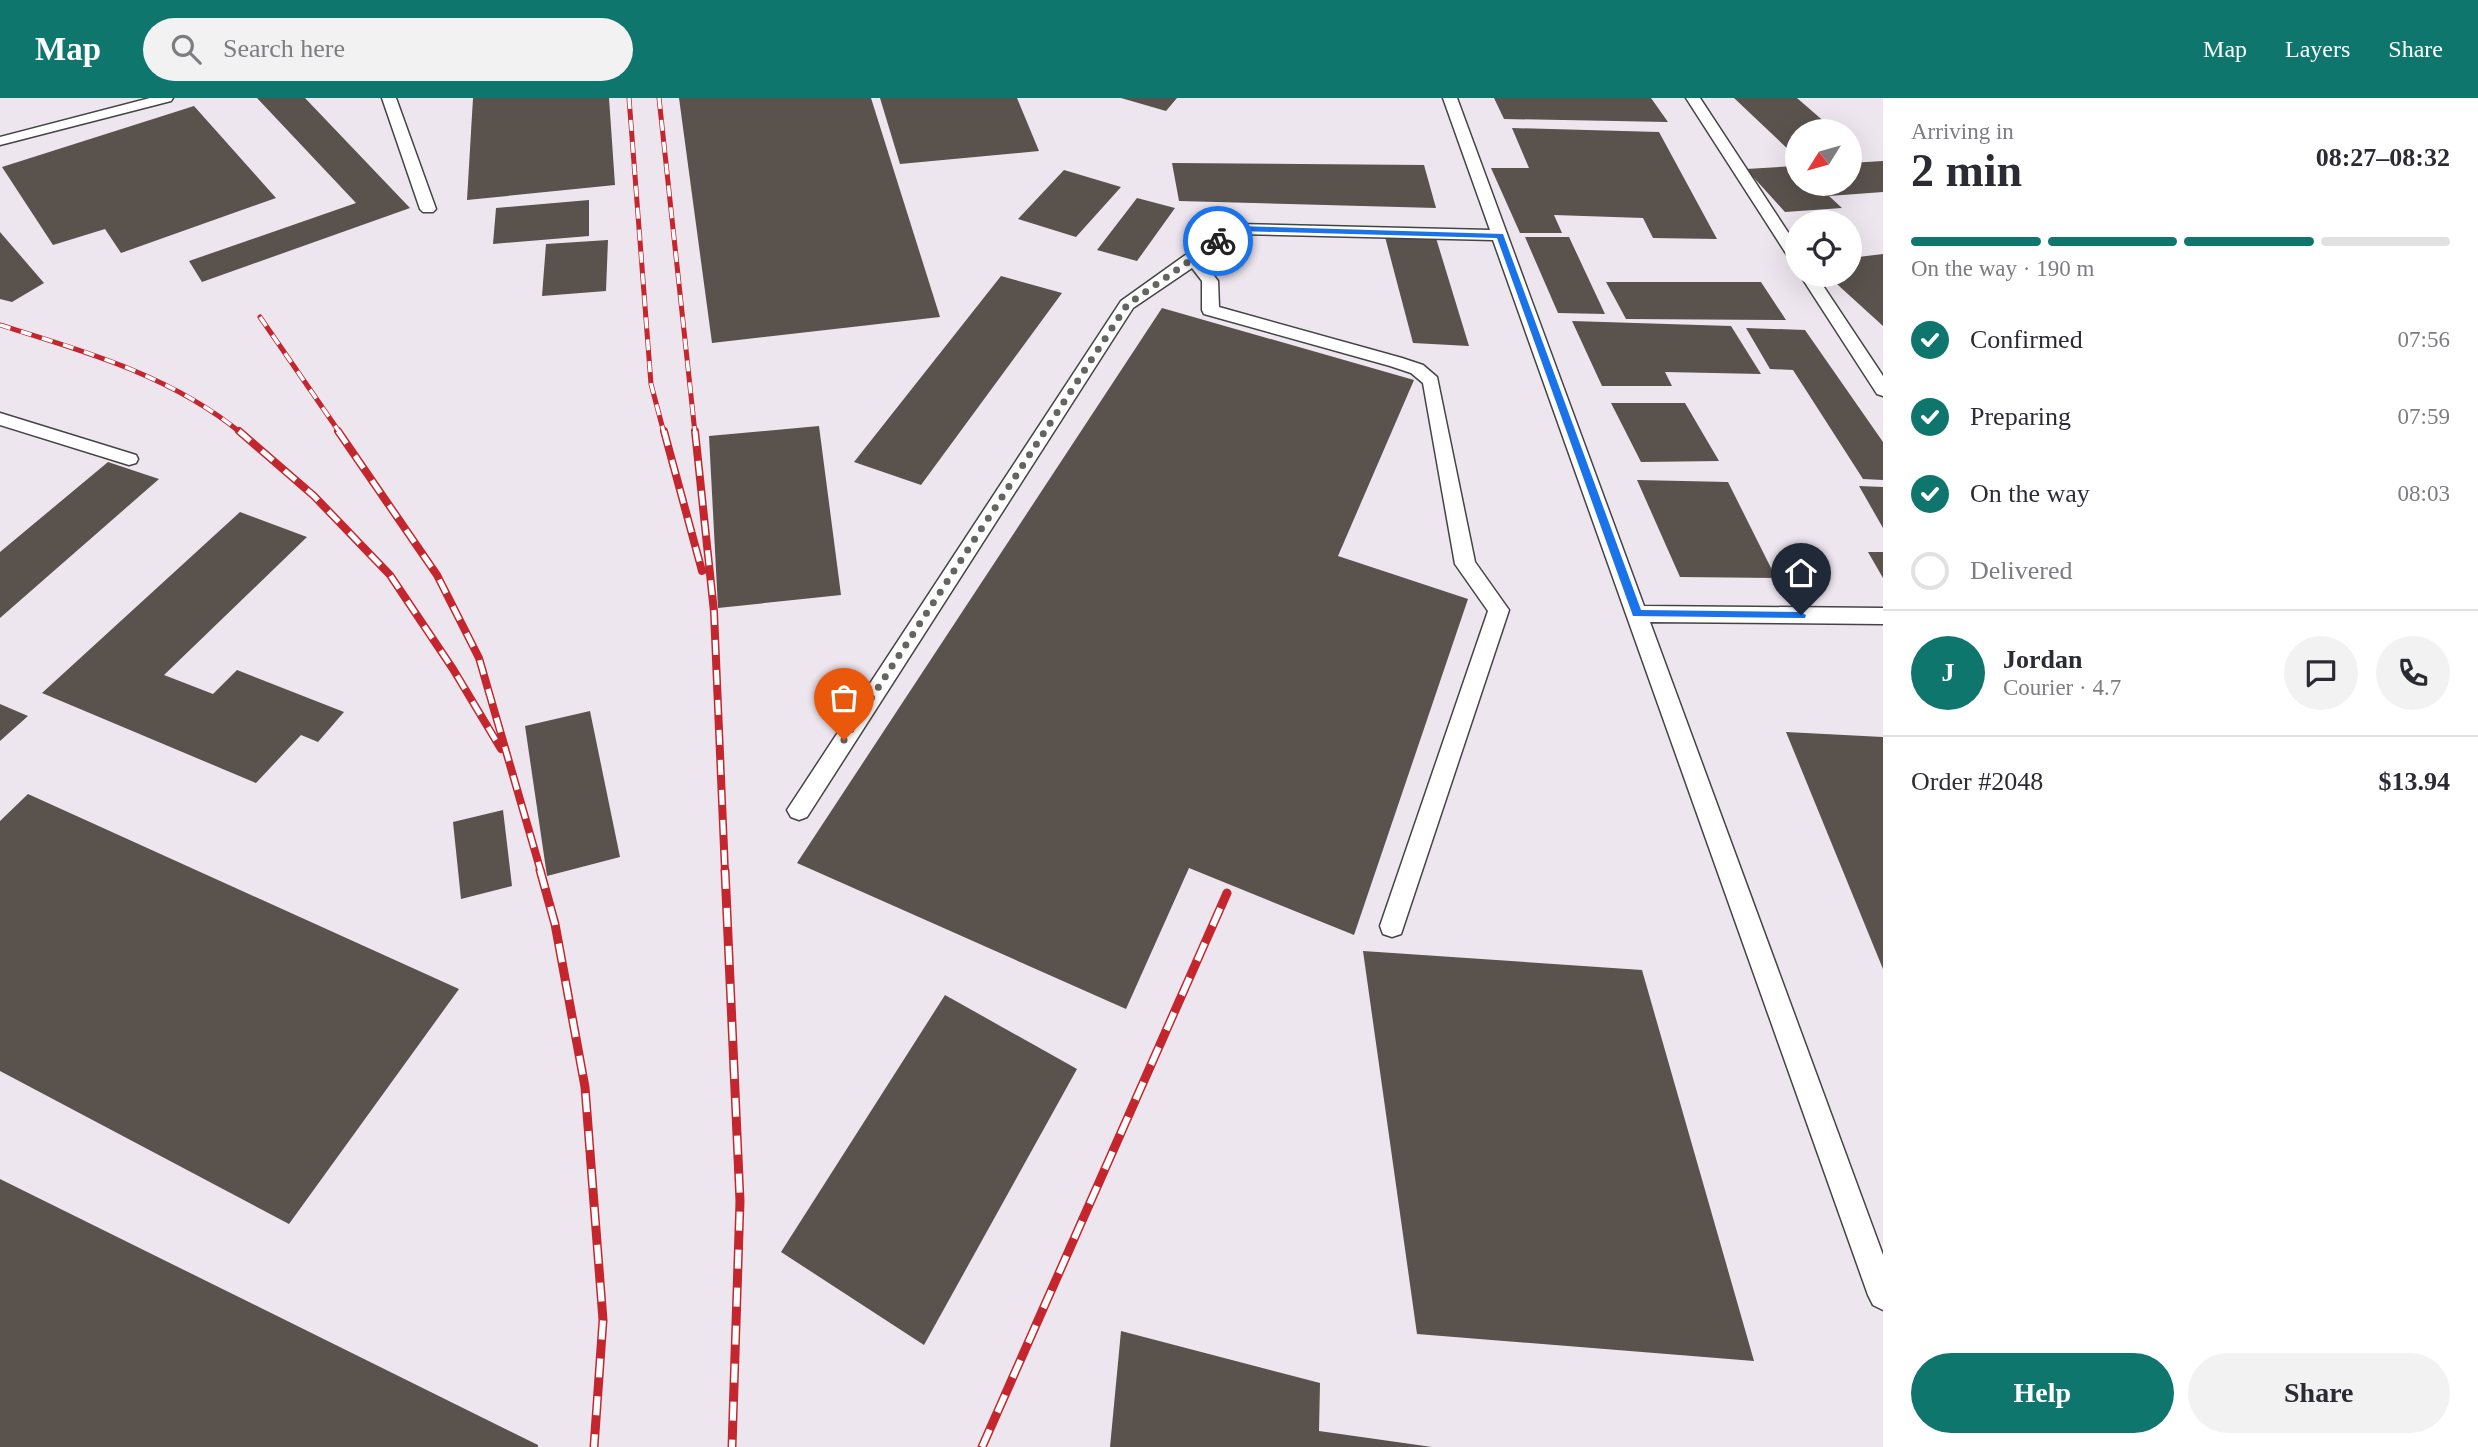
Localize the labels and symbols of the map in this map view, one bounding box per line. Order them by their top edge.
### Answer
north arrow [1785,119,1862,196]
courier [1183,206,1253,276]
pin [1771,543,1831,615]
pin [814,668,874,740]

